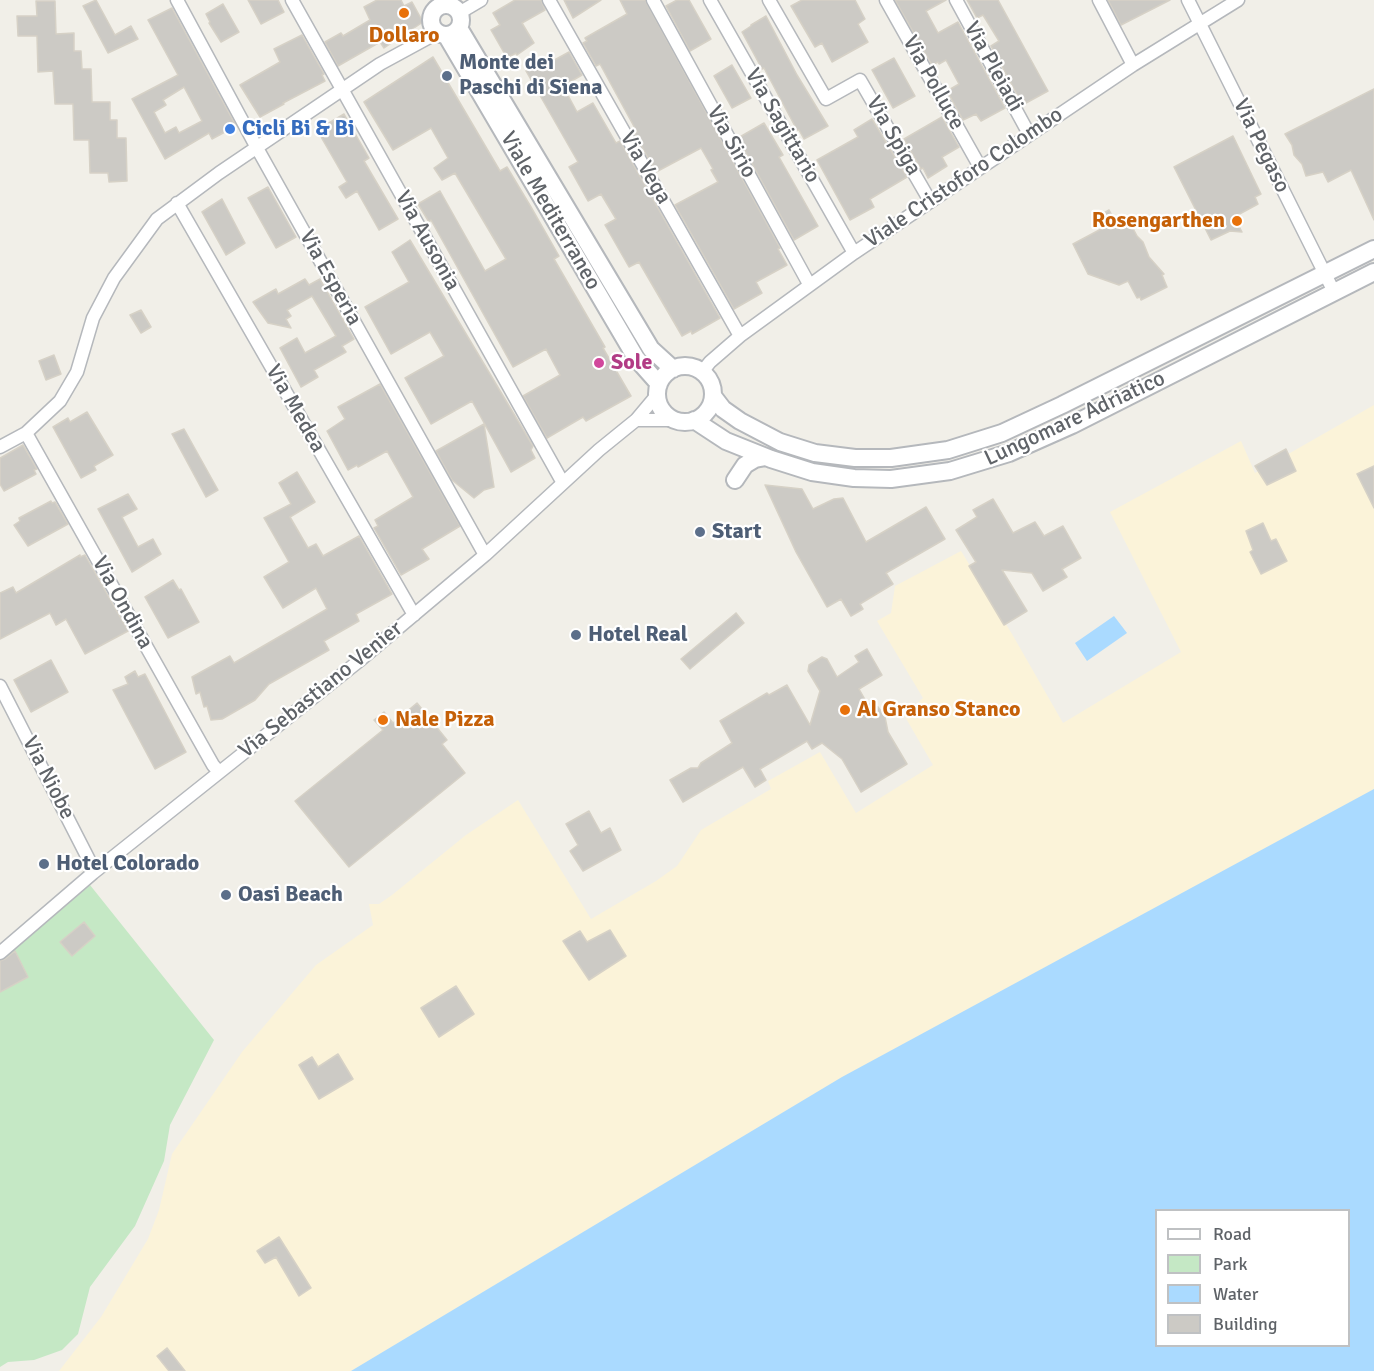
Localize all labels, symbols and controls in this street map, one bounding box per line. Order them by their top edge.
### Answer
marker: Dollaro [397,6,411,20]
street label: Via Pleiadi [957,17,1029,117]
place label: Dollaro [369,23,439,49]
street label: Via Polluce [896,31,970,135]
place label: Monte dei Paschi di Siena [459,50,603,101]
street label: Via Sagittario [739,64,825,188]
marker: Monte dei Paschi di Siena [440,69,454,83]
street label: Via Spiga [860,92,926,180]
street label: Via Pegaso [1227,95,1295,197]
street label: Via Sirio [700,101,762,183]
street label: Viale Cristoforo Colombo [860,102,1068,254]
place label: Cicli Bi & Bi [242,116,355,142]
marker: Cicli Bi & Bi [223,122,237,136]
street label: Viale Mediterraneo [494,127,606,295]
street label: Via Vega [614,127,676,209]
street label: Via Ausonia [389,186,465,296]
place label: Rosengarthen [1092,208,1225,234]
marker: Rosengarthen [1230,214,1244,228]
street label: Via Esperia [293,226,367,330]
place label: Sole [611,350,652,376]
marker: Sole [592,356,606,370]
street label: Via Medea [259,360,331,458]
street label: Lungomare Adriatico [981,366,1169,472]
place label: Start [712,519,762,545]
marker: Start [693,525,707,539]
street label: Via Ondina [86,552,158,654]
street label: Via Sebastiano Venier [234,616,408,764]
place label: Hotel Real [588,622,688,648]
marker: Hotel Real [569,628,583,642]
place label: Al Granso Stanco [857,697,1020,723]
marker: Al Granso Stanco [838,703,852,717]
place label: Nale Pizza [395,707,495,733]
marker: Nale Pizza [376,713,390,727]
street label: Via Niobe [16,732,80,824]
place label: Hotel Colorado [56,851,199,877]
marker: Hotel Colorado [37,857,51,871]
place label: Oasi Beach [238,882,343,908]
marker: Oasi Beach [219,888,233,902]
legend [1155,1209,1350,1347]
text: Road [1213,1223,1252,1245]
text: Park [1213,1253,1248,1275]
text: Water [1213,1283,1258,1305]
text: Building [1213,1313,1277,1335]

